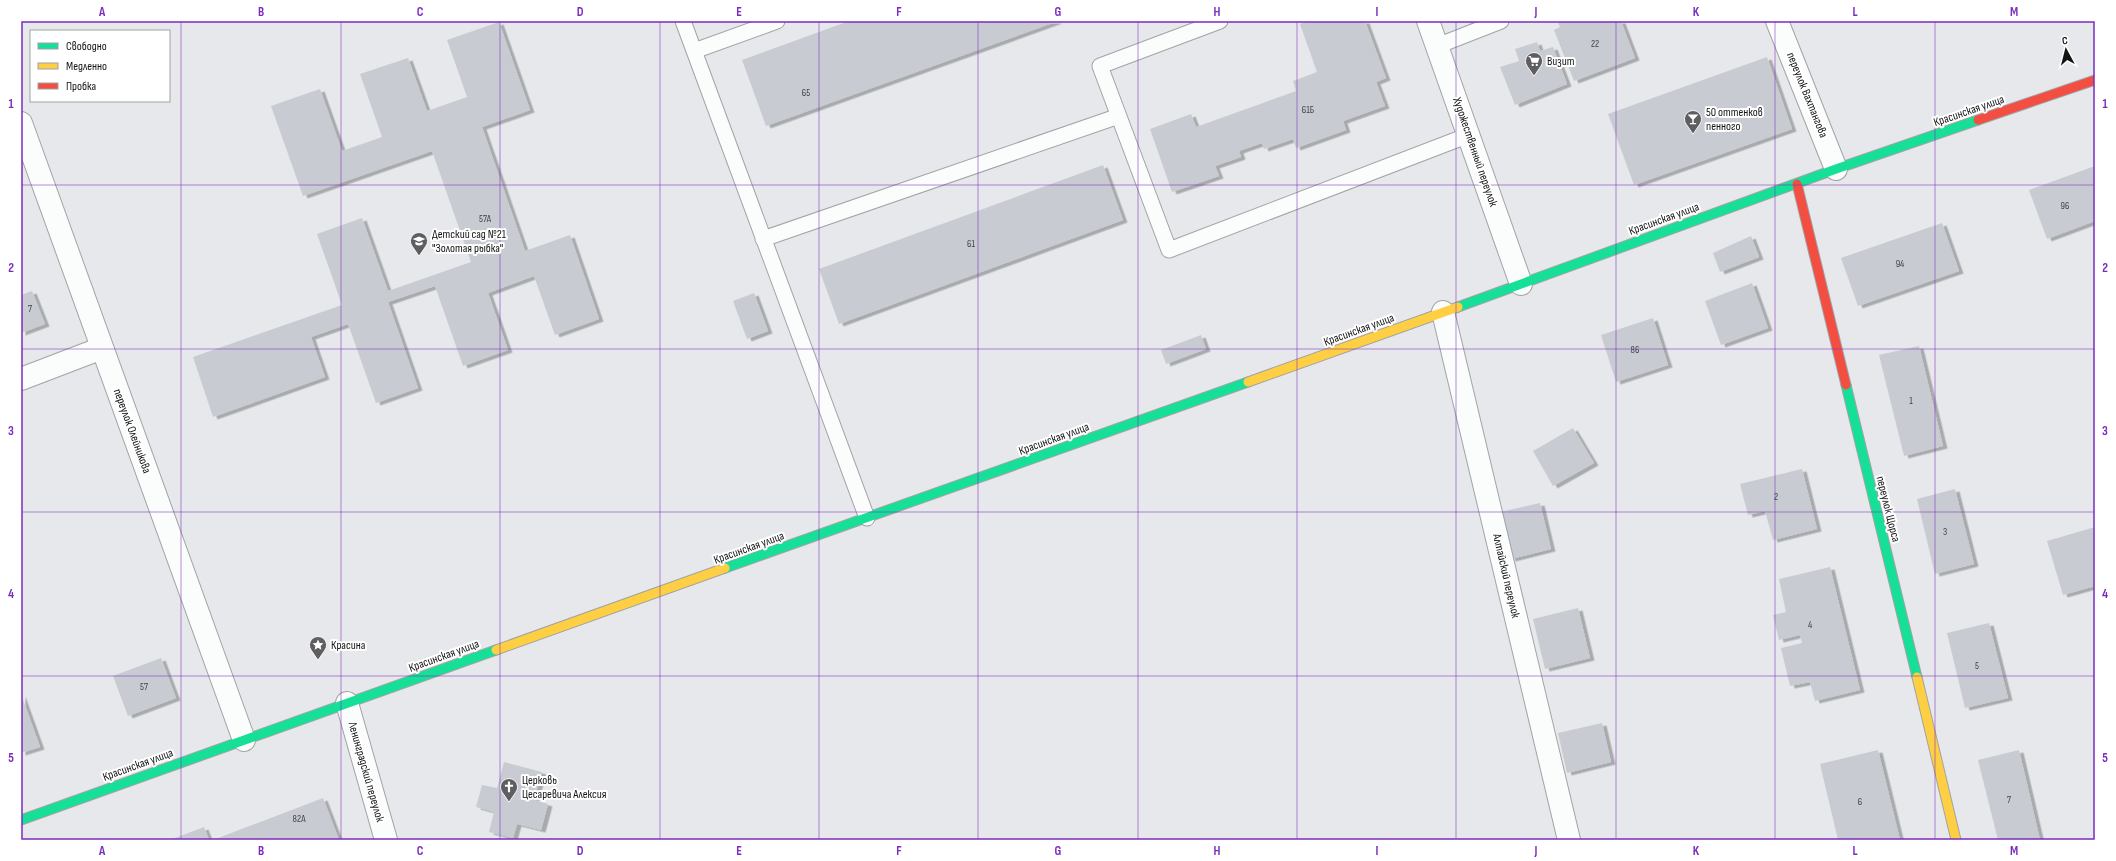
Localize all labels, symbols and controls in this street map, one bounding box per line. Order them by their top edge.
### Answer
text: A [98,4,106,20]
text: B [258,4,264,20]
text: C [417,4,424,20]
text: D [577,4,584,20]
text: E [736,4,742,20]
text: F [896,4,902,20]
text: G [1055,4,1062,20]
text: H [1214,4,1221,20]
text: I [1376,4,1379,20]
text: J [1534,4,1538,20]
text: K [1693,4,1700,20]
text: L [1852,4,1858,20]
text: M [2010,4,2018,20]
legend [30,30,170,102]
north arrow [2046,30,2086,70]
text: С [2061,34,2069,47]
house number: 22 [1591,38,1599,50]
text: Свободно [66,39,107,54]
street label: переулок Вахтангова [1783,50,1831,140]
supermarket icon: Визит [1524,51,1544,76]
place label: Визит [1547,54,1575,69]
text: Медленно [66,59,107,74]
text: Пробка [66,79,97,94]
house number: 65 [802,87,810,99]
street label: Красинская улица [1932,92,2007,130]
street label: Художественный переулок [1449,94,1501,209]
text: 1 [8,96,14,112]
text: 1 [2102,96,2108,112]
house number: 61Б [1302,104,1315,116]
place label: 50 оттенков пенного [1706,105,1763,134]
bar icon: 50 оттенков пенного [1683,109,1703,134]
street label: Красинская улица [1627,199,1702,239]
house number: 96 [2061,200,2069,212]
house number: 57А [479,213,492,225]
place label: Детский сад №21 "Золотая рыбка" [432,227,507,256]
school or university icon: Детский сад №21 "Золотая рыбка" [409,231,429,256]
house number: 61 [967,238,975,250]
house number: 94 [1896,258,1904,270]
text: 2 [8,260,14,276]
text: 2 [2102,260,2108,276]
house number: 7 [28,303,32,315]
street label: Красинская улица [1322,310,1397,350]
house number: 86 [1631,344,1639,356]
street label: переулок Олейникова [110,387,154,476]
house number: 1 [1909,395,1913,407]
street label: Красинская улица [1017,419,1092,459]
text: 3 [8,423,14,439]
text: 3 [2102,423,2108,439]
street label: переулок Щорса [1873,474,1904,544]
house number: 2 [1774,491,1778,503]
house number: 3 [1943,526,1947,538]
street label: Красинская улица [712,528,787,568]
street label: Алтайский переулок [1489,531,1523,620]
text: 4 [8,586,14,602]
text: 4 [2102,586,2108,602]
house number: 4 [1808,619,1812,631]
place icon: Красина [308,635,328,660]
street label: Красинская улица [407,636,482,676]
place label: Красина [331,638,366,653]
house number: 5 [1975,660,1979,672]
house number: 57 [140,681,148,693]
street label: Ленинградский переулок [344,719,388,824]
street label: Красинская улица [101,745,176,785]
text: 5 [8,750,14,766]
text: 5 [2102,750,2108,766]
place label: Церковь Цесаревича Алексия [522,773,607,802]
church icon: Церковь Цесаревича Алексия [499,777,519,802]
house number: 7 [2007,794,2011,806]
house number: 6 [1858,796,1862,808]
house number: 82А [293,813,306,825]
text: A [98,843,106,859]
text: B [258,843,264,859]
text: C [417,843,424,859]
text: D [577,843,584,859]
text: E [736,843,742,859]
text: F [896,843,902,859]
text: G [1055,843,1062,859]
text: H [1214,843,1221,859]
text: I [1376,843,1379,859]
text: J [1534,843,1538,859]
text: K [1693,843,1700,859]
text: L [1852,843,1858,859]
text: M [2010,843,2018,859]

